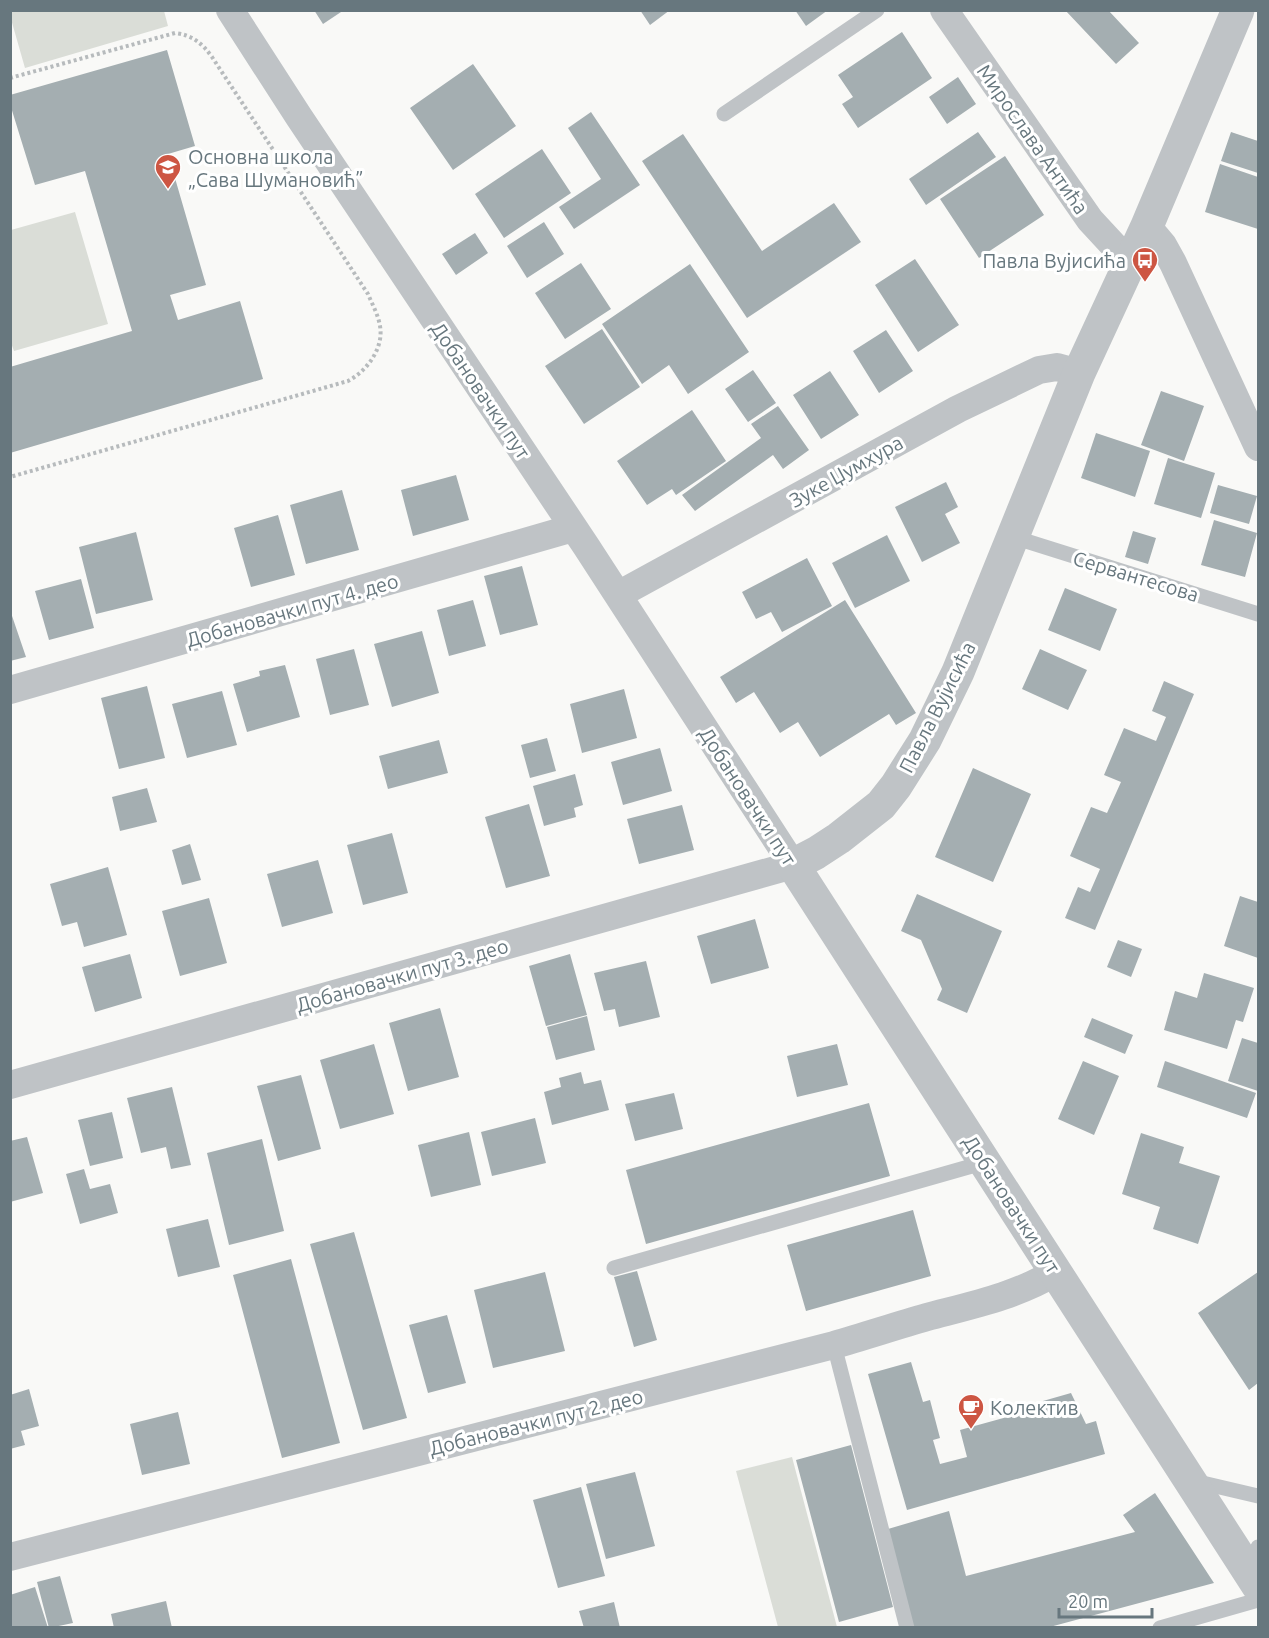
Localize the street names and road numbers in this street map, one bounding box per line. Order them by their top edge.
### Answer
street label: Мирослава Антића [973,60,1093,218]
street label: Добановачки пут [427,317,535,463]
street label: Зуке Џумхура [785,430,907,512]
street label: Сервантесова [1070,546,1202,606]
street label: Добановачки пут 4. део [183,569,401,651]
street label: Павла Вујисића [894,638,980,776]
street label: Добановачки пут [695,723,801,869]
street label: Добановачки пут 3. део [293,934,511,1016]
street label: Добановачки пут [959,1131,1065,1277]
street label: Добановачки пут 2. део [427,1384,645,1460]

